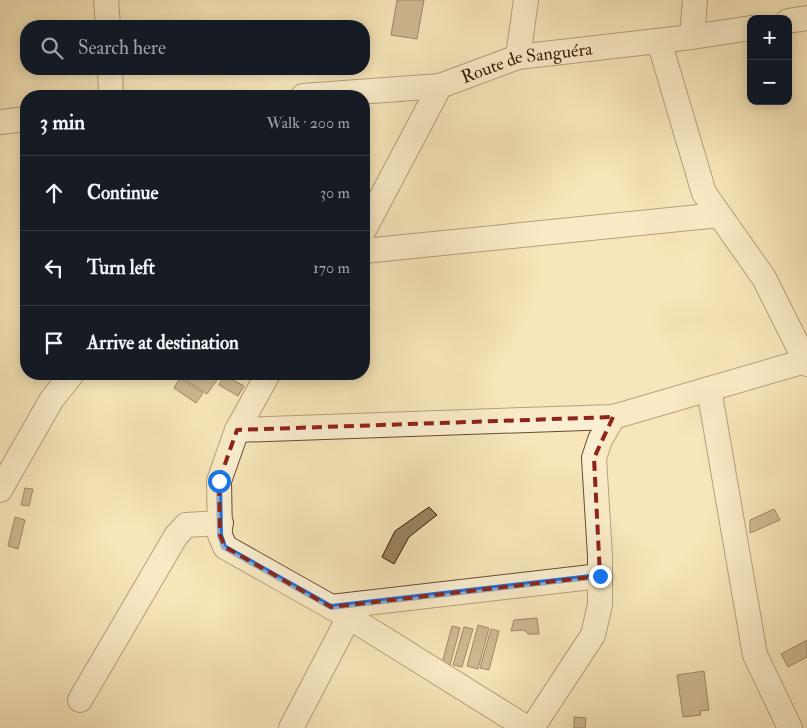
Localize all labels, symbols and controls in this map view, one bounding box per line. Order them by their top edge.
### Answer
map controls [747,15,792,105]
button: + [747,15,792,60]
search box [20,20,370,75]
icon: search [38,34,66,62]
text: Search here [78,36,166,60]
street label: Route de Sanguéra [458,37,594,89]
button: − [747,60,792,105]
text: 3 min [40,109,85,136]
text: Walk · 200 m [267,113,350,133]
icon: ahead [40,179,68,207]
text: Continue [87,181,158,205]
text: 30 m [320,183,350,203]
icon: left [40,254,68,282]
text: Turn left [87,256,155,280]
text: 170 m [313,258,350,278]
icon: arrive [40,329,68,357]
text: Arrive at destination [87,331,239,355]
route start [208,470,231,493]
route end [589,565,612,588]

